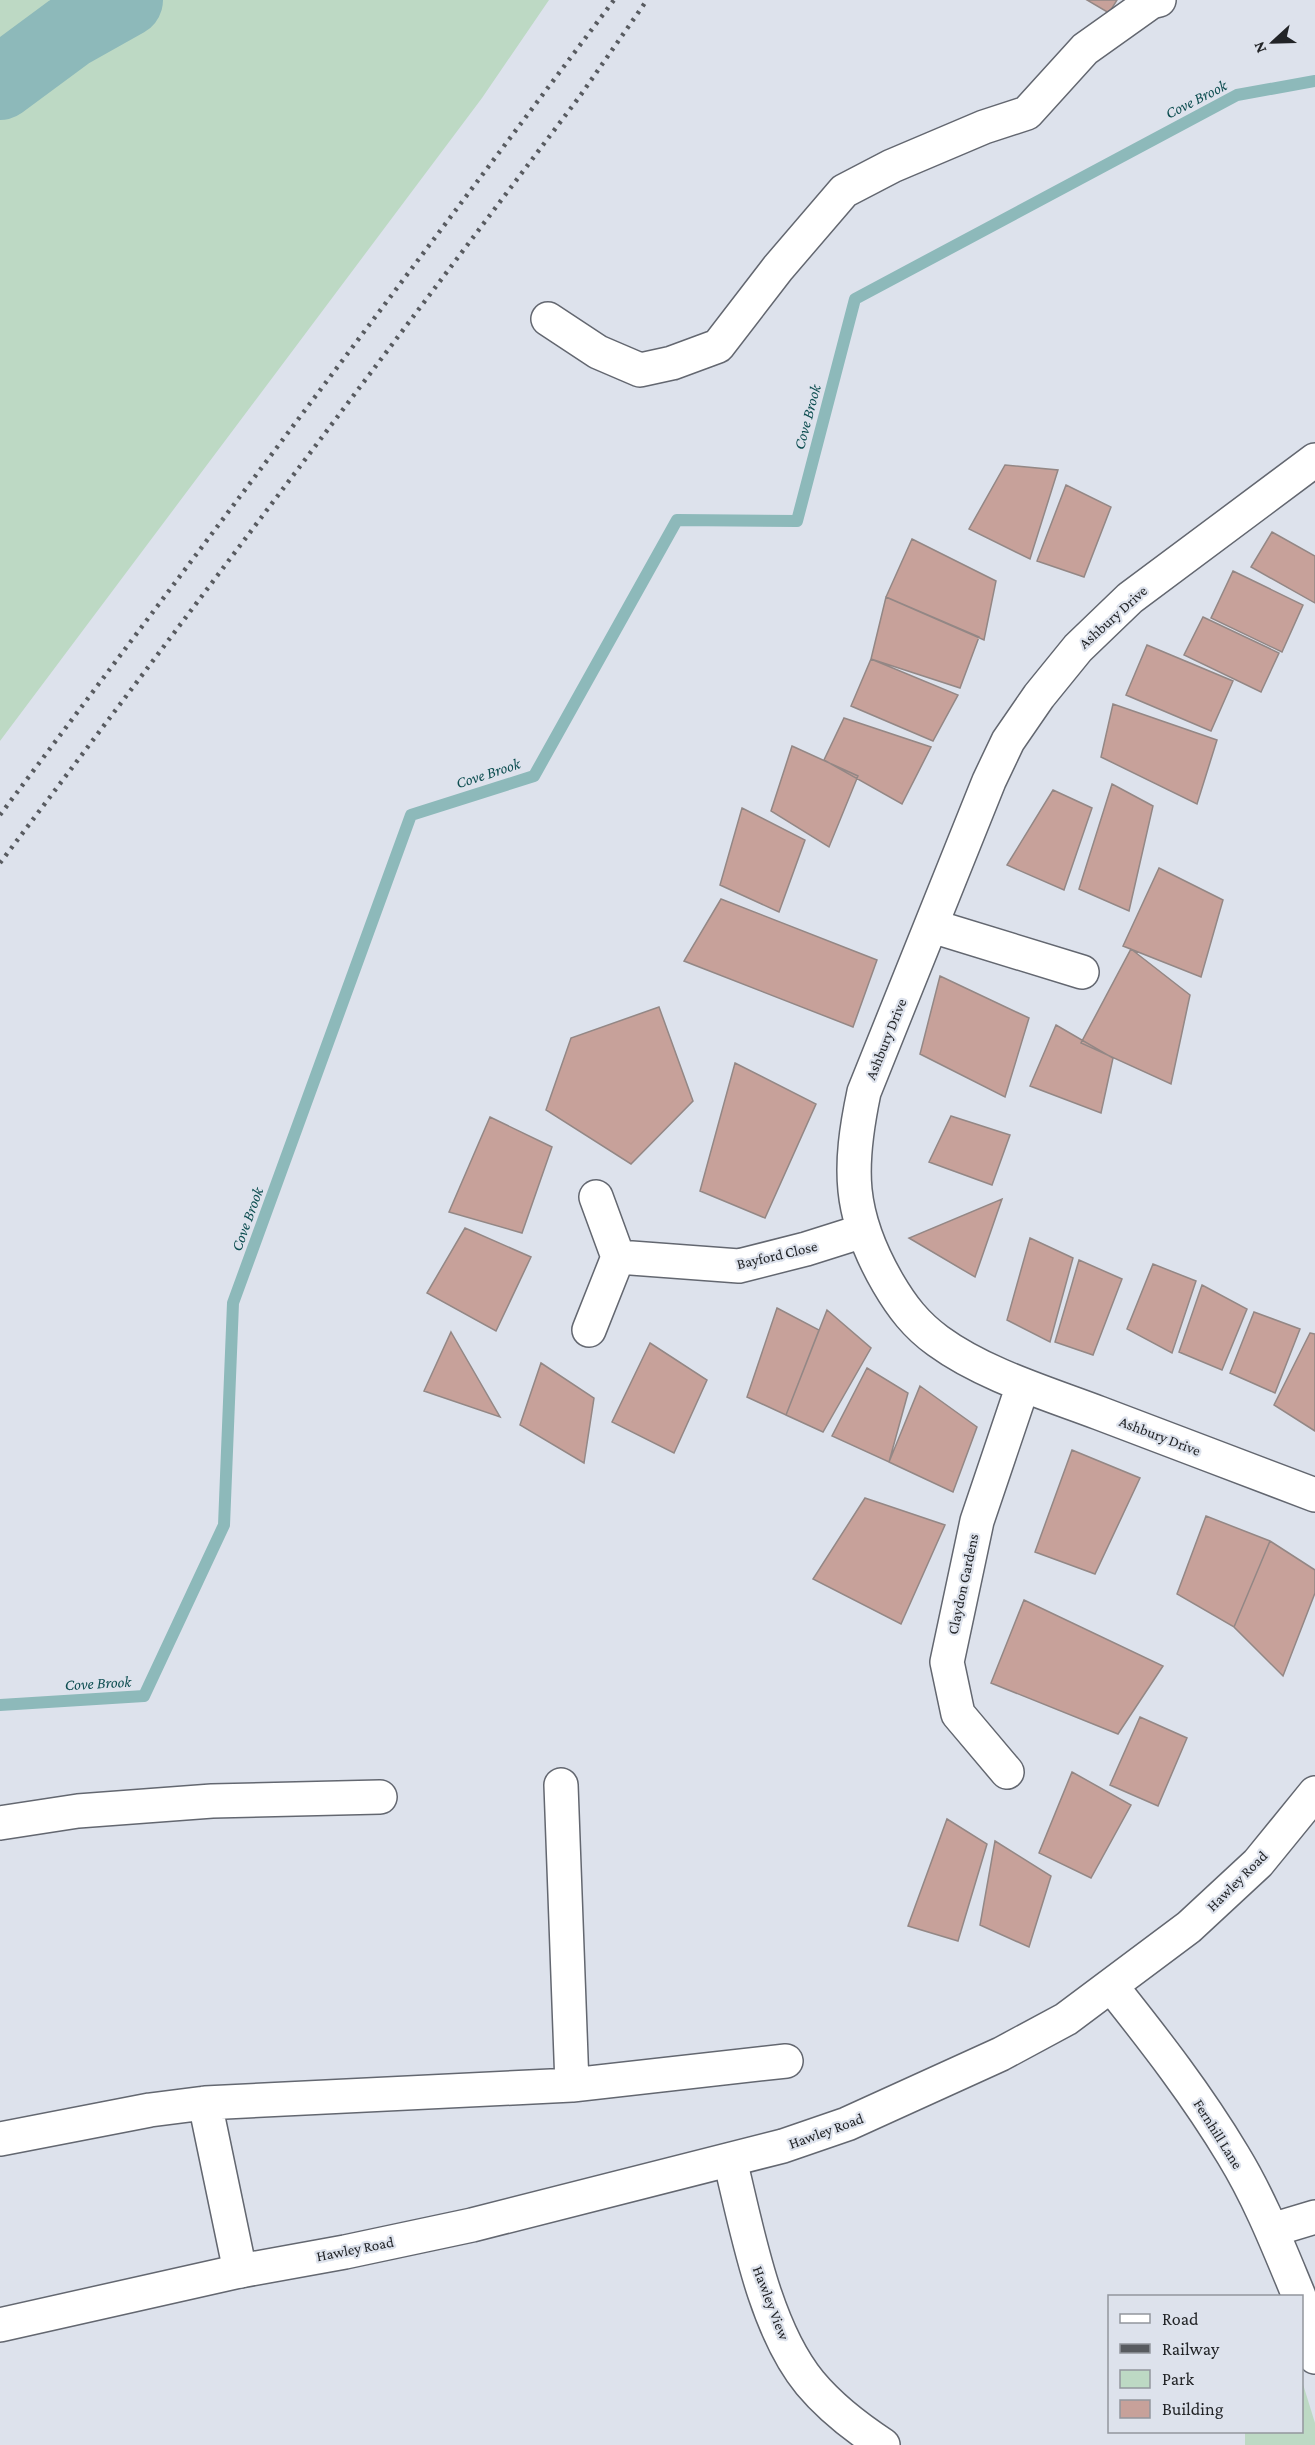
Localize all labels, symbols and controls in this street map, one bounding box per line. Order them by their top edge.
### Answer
north arrow [1243,12,1303,72]
text: N [1250,39,1269,56]
water label: Cove Brook [1162,76,1230,122]
water label: Cove Brook [790,382,824,451]
street label: Ashbury Drive [1076,582,1151,652]
water label: Cove Brook [454,754,523,791]
street label: Ashbury Drive [863,996,911,1082]
water label: Cove Brook [228,1184,267,1253]
street label: Bayford Close [735,1238,820,1273]
street label: Ashbury Drive [1117,1413,1203,1460]
street label: Claydon Gardens [945,1532,982,1636]
water label: Cove Brook [64,1673,133,1693]
street label: Hawley Road [1204,1848,1271,1915]
street label: Fernhill Lane [1190,2096,1246,2172]
street label: Hawley Road [786,2110,866,2153]
street label: Hawley Road [315,2234,395,2265]
street label: Hawley View [749,2264,793,2343]
legend [1108,2295,1303,2433]
text: Road [1162,2309,1199,2329]
text: Railway [1162,2339,1220,2359]
text: Park [1162,2369,1194,2389]
text: Building [1162,2399,1224,2419]

